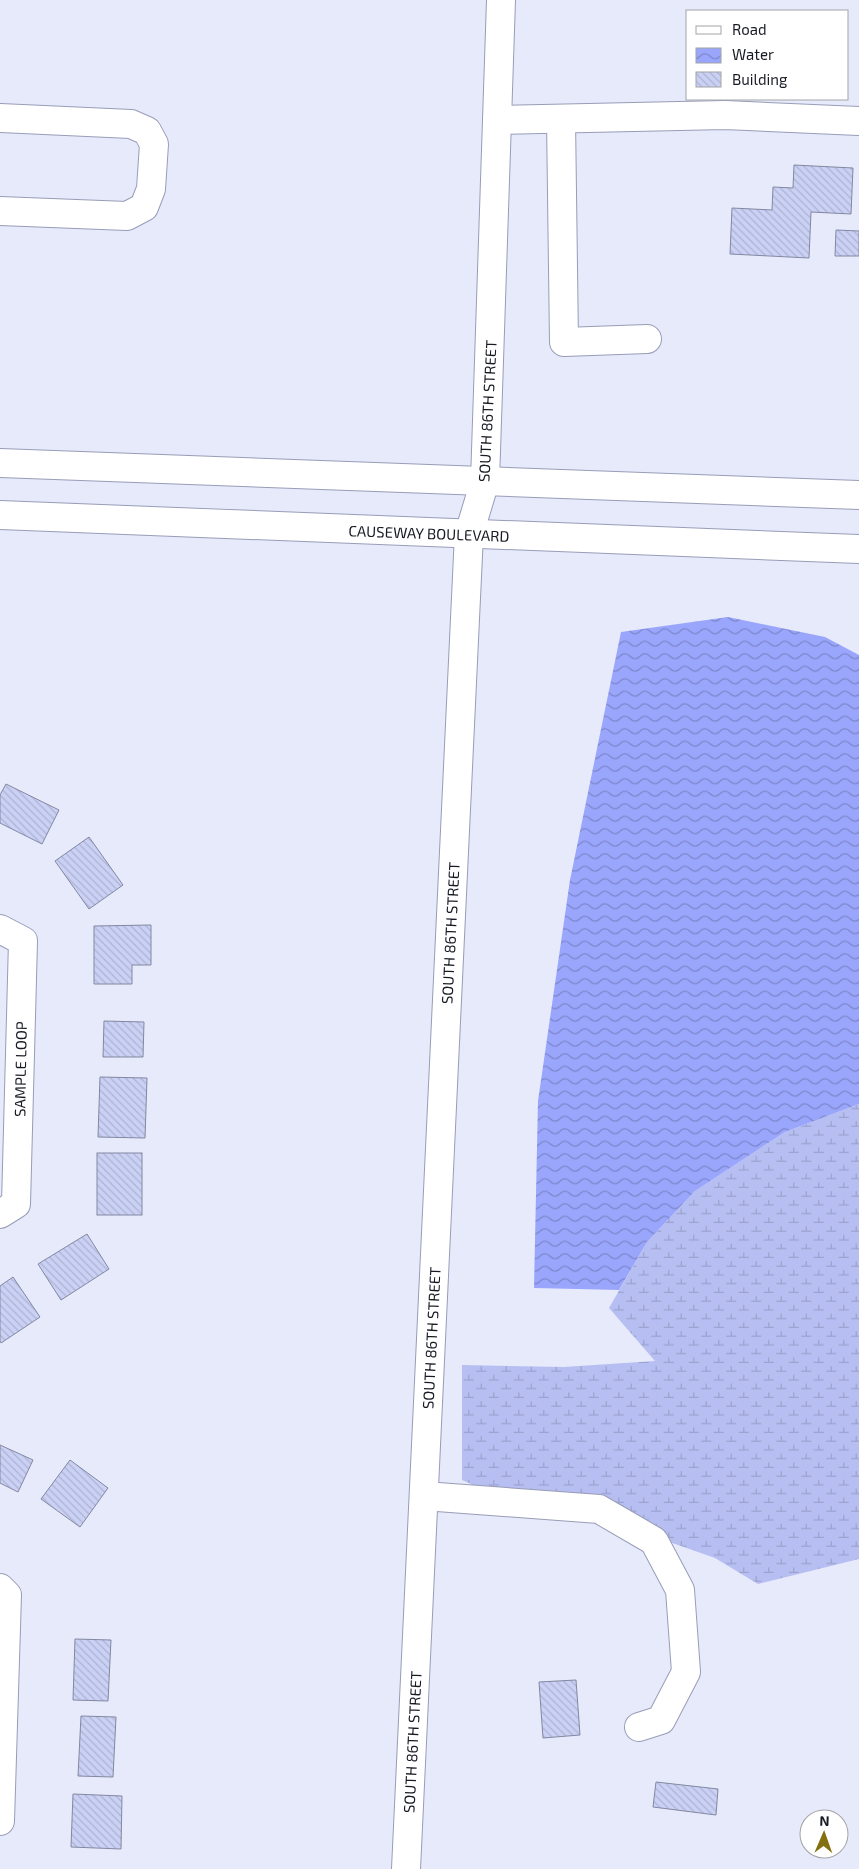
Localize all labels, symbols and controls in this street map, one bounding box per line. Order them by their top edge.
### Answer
legend [686,10,849,100]
text: Road [732,20,767,38]
text: Water [732,45,774,63]
text: Building [732,70,788,88]
street label: SOUTH 86TH STREET [474,339,500,482]
street label: CAUSEWAY BOULEVARD [348,521,510,545]
street label: SOUTH 86TH STREET [437,861,463,1004]
street label: SAMPLE LOOP [10,1021,30,1117]
street label: SOUTH 86TH STREET [418,1266,444,1409]
street label: SOUTH 86TH STREET [399,1670,425,1813]
north arrow [799,1809,849,1859]
text: N [819,1812,830,1829]

